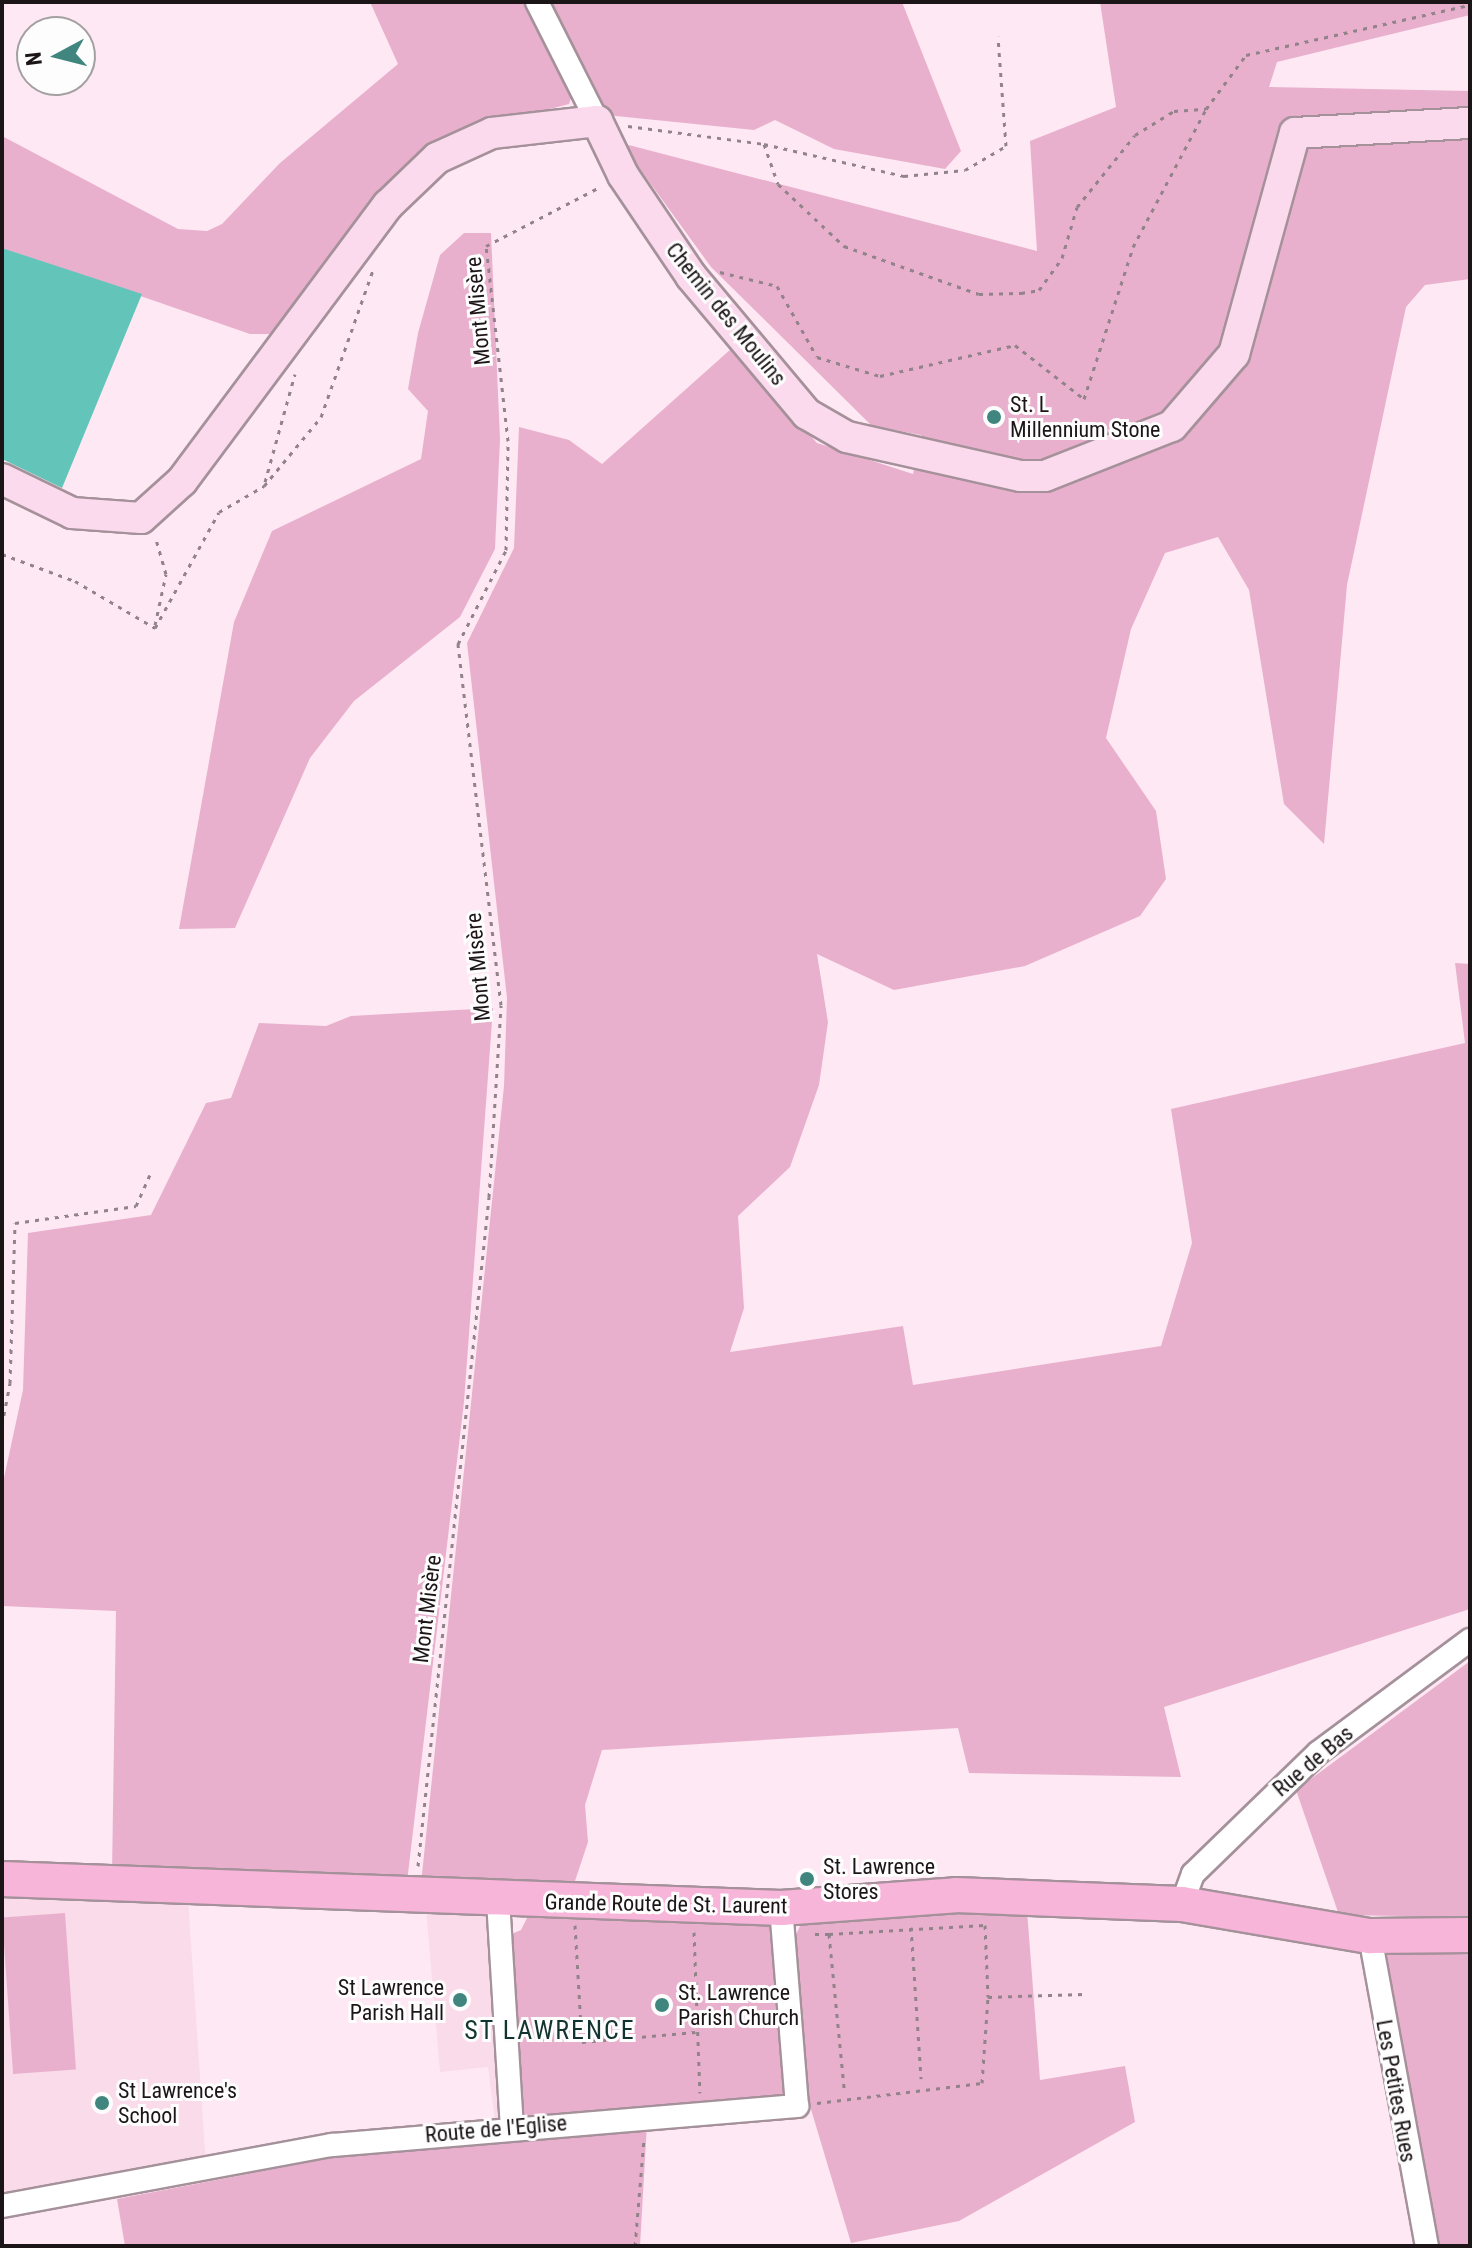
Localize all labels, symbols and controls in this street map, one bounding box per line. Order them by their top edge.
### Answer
north arrow [16,16,96,96]
text: N [20,51,47,67]
street label: Chemin des Moulins [660,237,792,391]
street label: Mont Misère [460,256,496,366]
place label: St. L Millennium Stone [1010,391,1160,442]
marker: St. L Millennium Stone [985,408,1003,426]
street label: Mont Misère [460,912,496,1022]
street label: Mont Misère [407,1553,447,1665]
street label: Rue de Bas [1268,1720,1358,1802]
place label: St. Lawrence Stores [823,1853,935,1904]
marker: St. Lawrence Stores [798,1870,816,1888]
street label: Grande Route de St. Laurent [544,1889,788,1919]
place label: St Lawrence Parish Hall [338,1974,444,2026]
place label: St. Lawrence Parish Church [678,1979,799,2030]
marker: St Lawrence Parish Hall [451,1991,469,2009]
marker: St. Lawrence Parish Church [653,1996,671,2014]
district label: ST LAWRENCE [464,2015,636,2047]
street label: Les Petites Rues [1370,2018,1422,2164]
place label: St Lawrence's School [118,2077,237,2128]
marker: St Lawrence's School [93,2094,111,2112]
street label: Route de l'Eglise [424,2110,568,2148]

